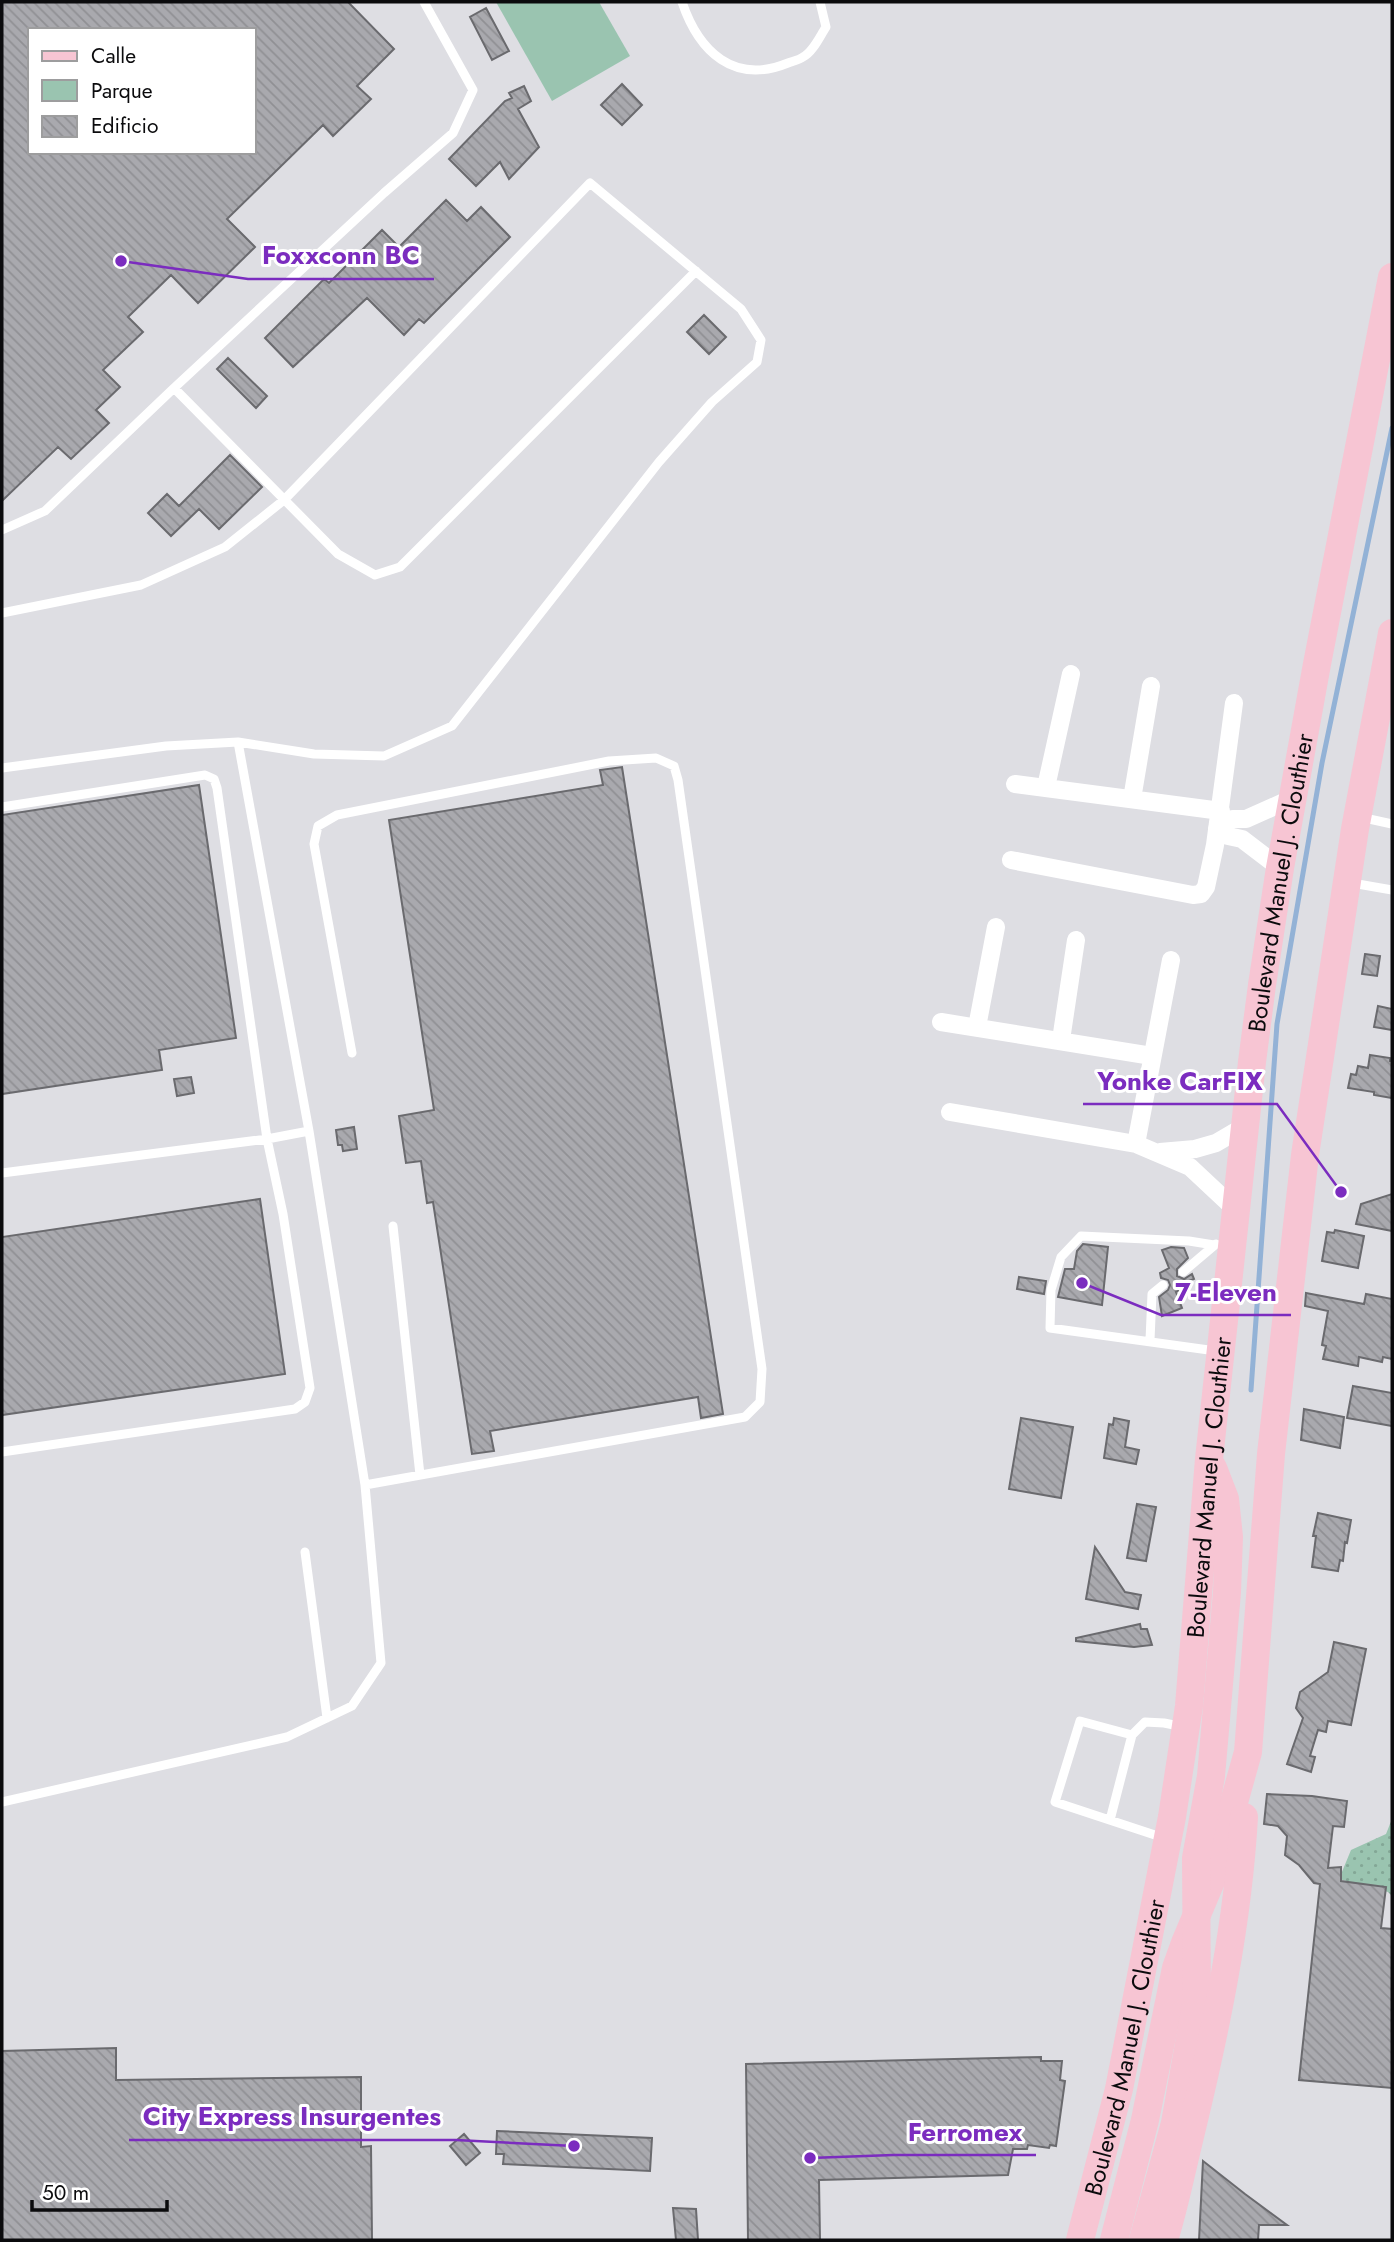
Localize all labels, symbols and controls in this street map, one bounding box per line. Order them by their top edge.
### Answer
legend [28,28,256,154]
text: Calle [91,41,136,71]
text: Parque [91,76,153,106]
text: Edificio [91,111,158,141]
callout: Foxxconn BC [248,232,434,279]
text: Foxxconn BC [262,236,420,274]
street label: Boulevard Manuel J. Clouthier [1239,730,1322,1034]
callout: Yonke CarFIX [1083,1057,1277,1104]
text: Yonke CarFIX [1096,1062,1263,1100]
callout: 7-Eleven [1161,1268,1291,1315]
text: 7-Eleven [1175,1273,1277,1311]
street label: Boulevard Manuel J. Clouthier [1177,1334,1240,1639]
street label: Boulevard Manuel J. Clouthier [1075,1895,1173,2199]
callout: City Express Insurgentes [129,2093,456,2140]
text: City Express Insurgentes [143,2097,441,2135]
callout: Ferromex [893,2108,1036,2155]
text: Ferromex [908,2113,1022,2151]
scale bar [32,2168,166,2212]
text: 50 m [42,2178,89,2208]

